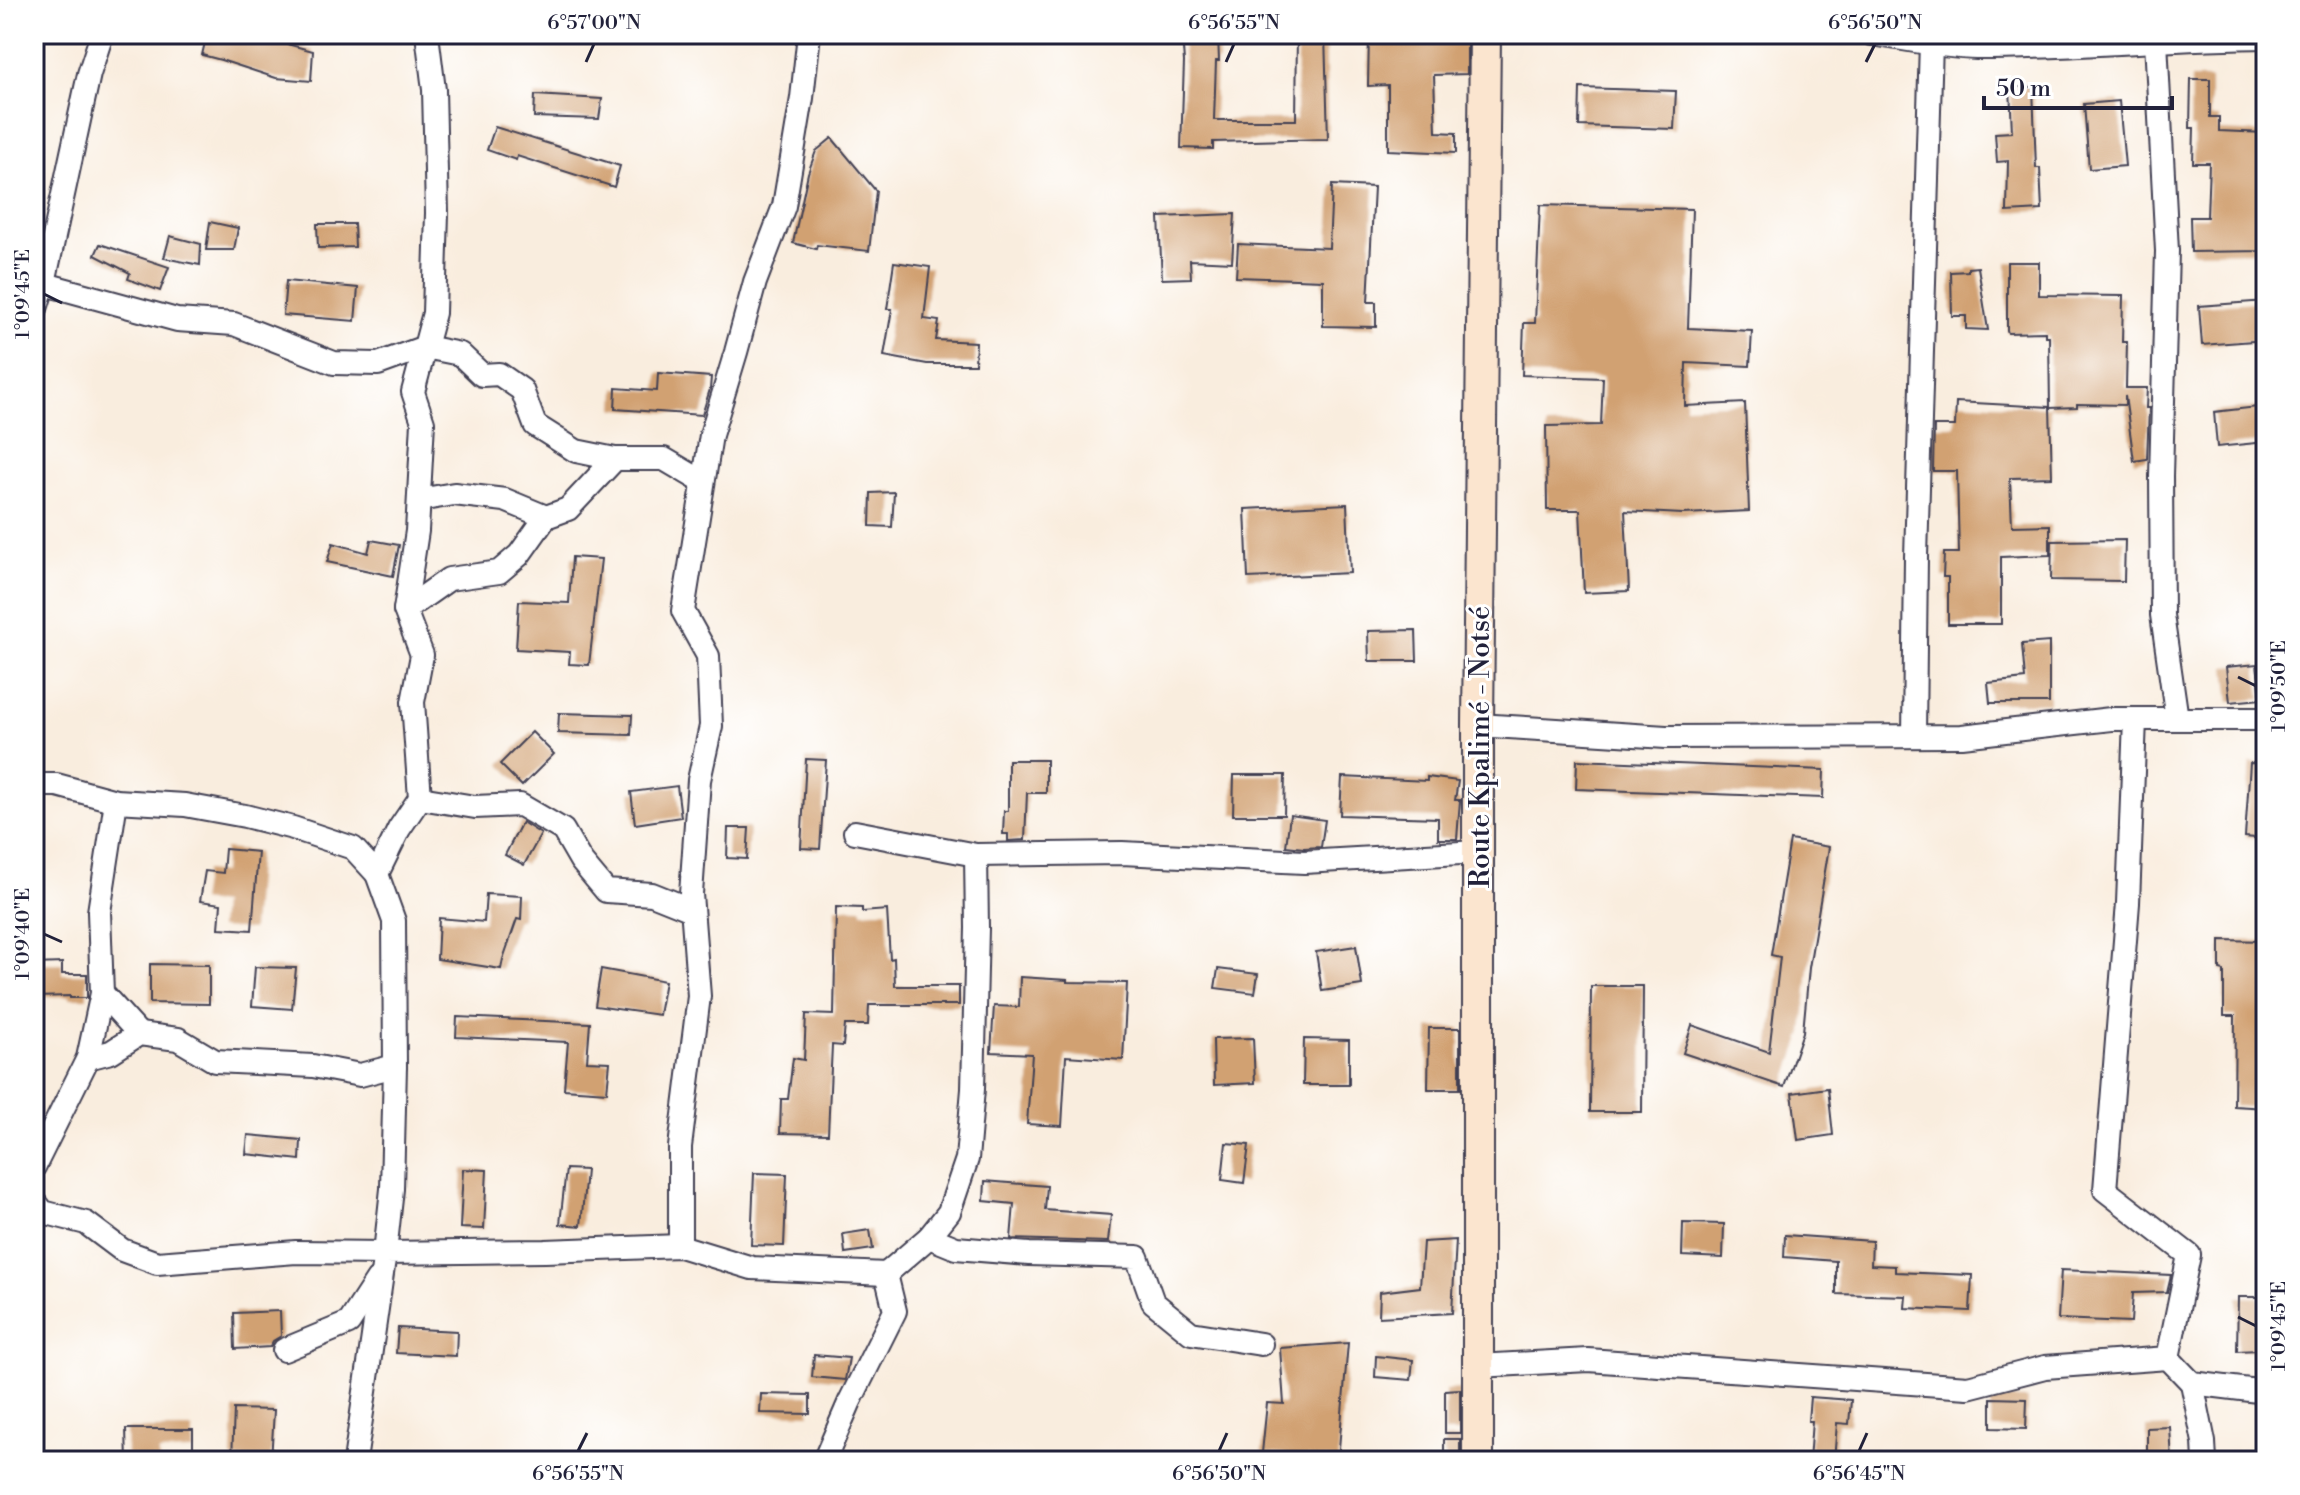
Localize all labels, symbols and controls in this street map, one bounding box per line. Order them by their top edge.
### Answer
text: 6°57'00"N [547,11,641,36]
text: 6°56'55"N [1188,11,1280,36]
text: 6°56'50"N [1828,11,1922,36]
scale bar [1984,60,2172,110]
text: 50 m [1996,74,2051,104]
text: 1°09'45"E [11,249,36,339]
street label: Route Kpalimé - Notsé [1463,606,1498,888]
text: 1°09'50"E [2267,640,2292,732]
text: 1°09'40"E [11,888,36,980]
text: 1°09'45"E [2267,1281,2292,1371]
text: 6°56'55"N [532,1462,624,1487]
text: 6°56'50"N [1172,1462,1266,1487]
text: 6°56'45"N [1813,1462,1905,1487]

